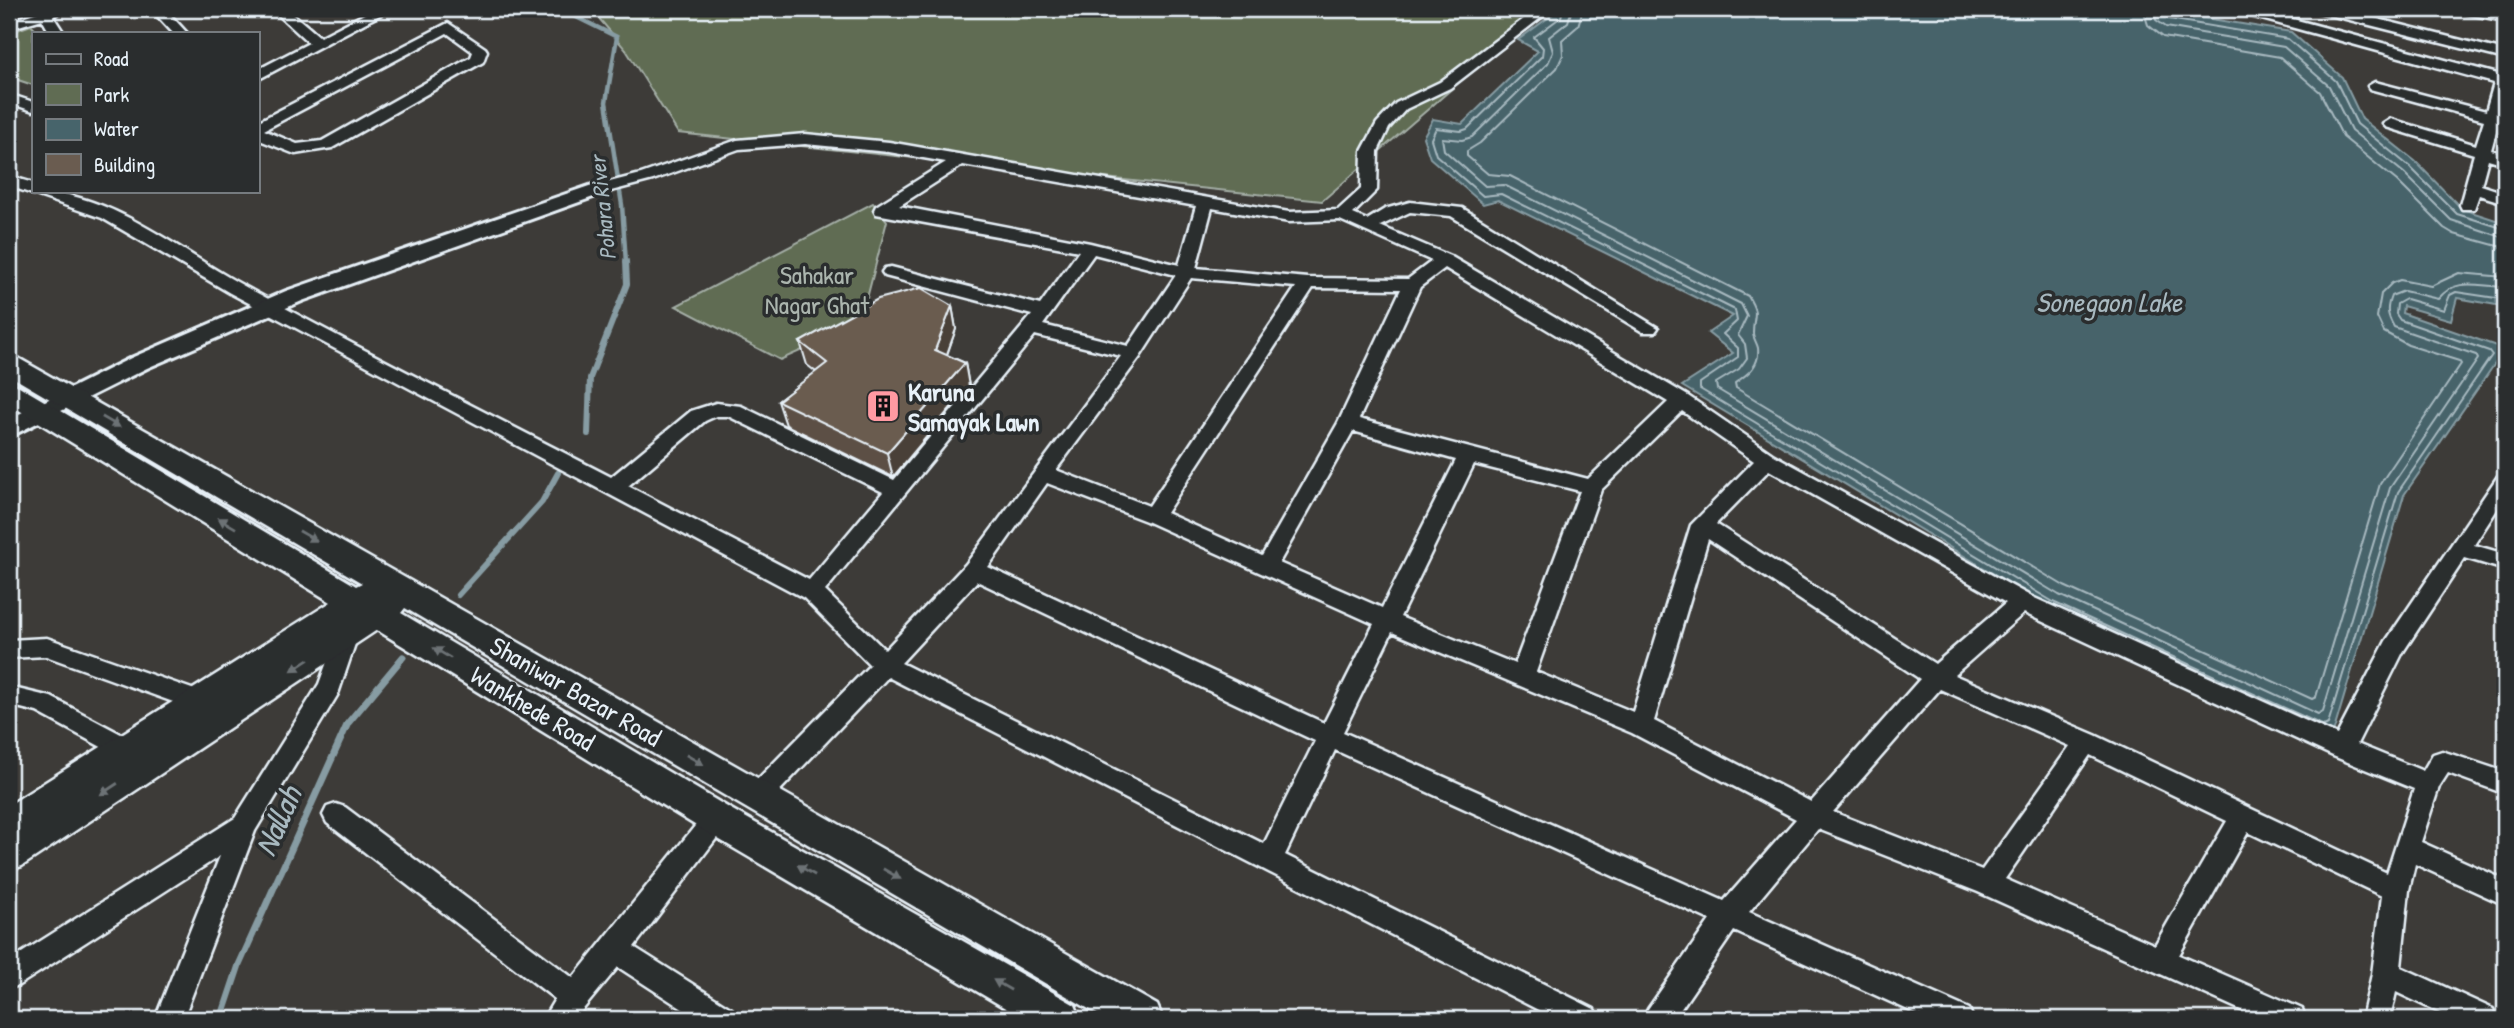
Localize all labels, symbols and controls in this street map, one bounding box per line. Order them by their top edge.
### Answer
legend [32,32,259,192]
text: Road [94,44,128,73]
text: Park [94,80,129,109]
text: Water [94,114,139,143]
text: Building [94,150,155,179]
water label: Pohara River [581,151,623,262]
park label: Sahakar Nagar Ghat [765,257,870,322]
water label: Sonegaon Lake [2036,283,2184,321]
place label: Karuna Samayak Lawn [908,374,1040,440]
building icon: Karuna Samayak Lawn [864,387,902,425]
one-way arrow [101,416,120,428]
one-way arrow [217,517,236,529]
one-way arrow [298,530,317,542]
street label: Shaniwar Bazar Road [484,628,668,754]
one-way arrow [433,647,452,659]
street label: Wankhede Road [464,657,602,759]
one-way arrow [291,659,310,672]
one-way arrow [686,754,705,766]
water label: Nallah [242,777,313,863]
one-way arrow [100,782,119,795]
one-way arrow [796,864,815,876]
one-way arrow [883,868,902,880]
one-way arrow [993,979,1012,991]

